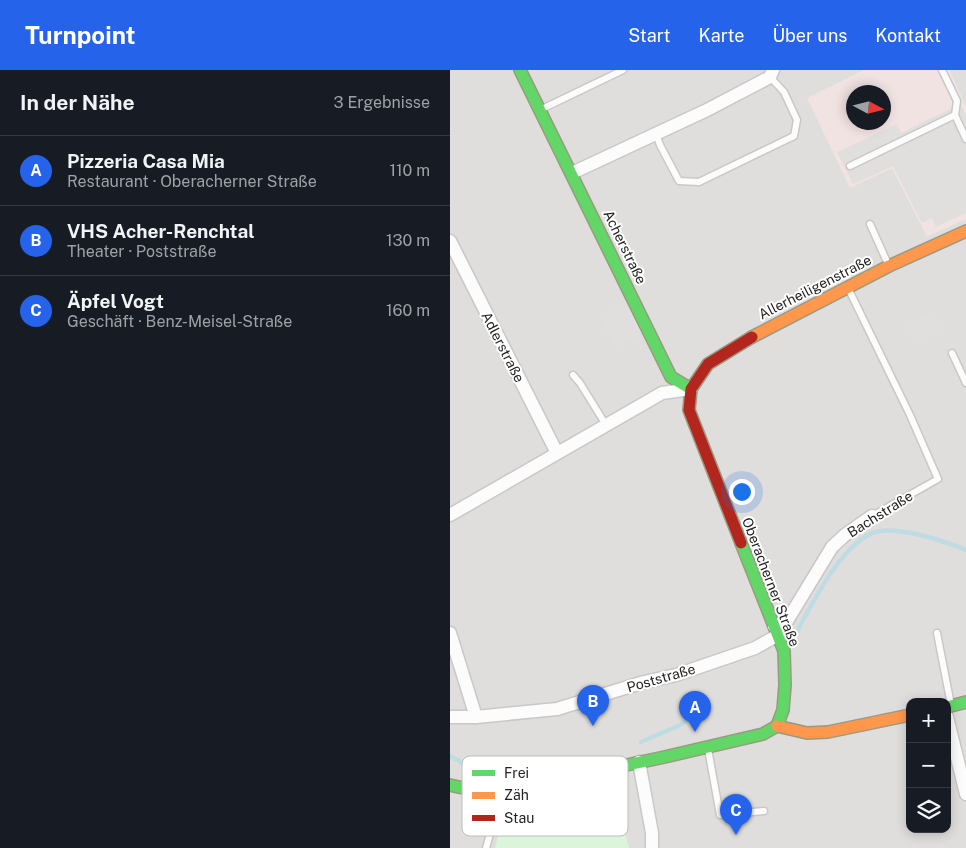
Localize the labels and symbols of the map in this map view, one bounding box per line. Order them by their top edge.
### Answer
north arrow [846,85,891,130]
street label: Acherstraße [600,207,650,287]
street label: Allerheiligenstraße [756,252,874,322]
street label: Adlerstraße [478,309,528,385]
your location [729,479,755,505]
street label: Bachstraße [844,488,916,540]
street label: Oberacherner Straße [739,515,803,649]
street label: Poststraße [625,661,697,695]
pin: B [577,685,609,726]
pin: A [679,691,711,732]
legend [462,756,628,836]
text: Frei [504,765,529,781]
text: Zäh [504,787,529,803]
pin: C [720,794,752,835]
text: Stau [504,810,534,826]

